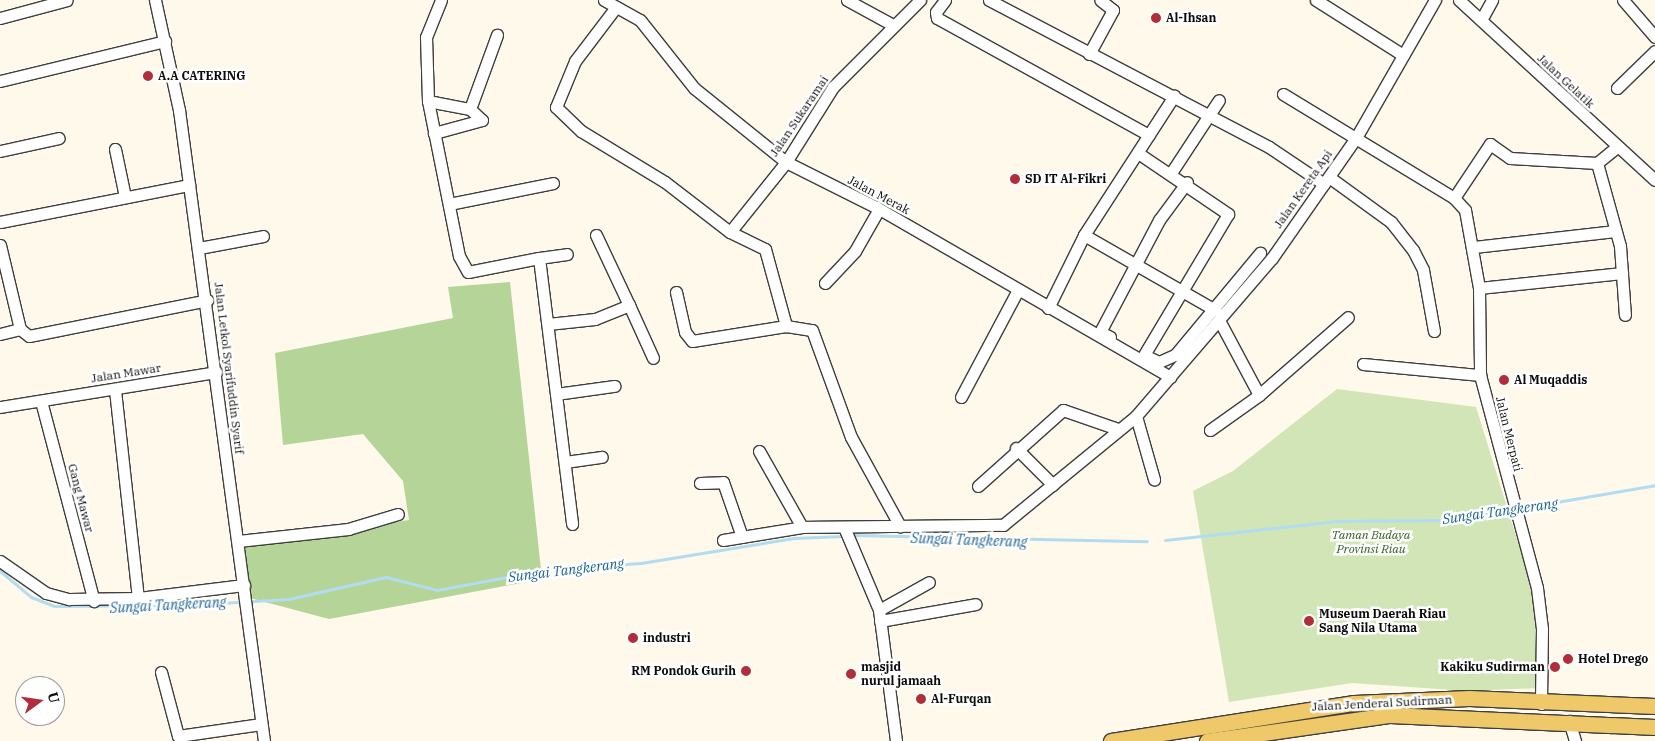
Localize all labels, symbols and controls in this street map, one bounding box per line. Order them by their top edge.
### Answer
place label: Al-Ihsan [1166,11,1216,25]
marker: Al-Ihsan [1150,12,1162,24]
street label: Jalan Gelatik [1534,51,1598,111]
place label: A.A CATERING [158,69,246,83]
marker: A.A CATERING [142,70,154,82]
street label: Jalan Sukaramai [767,73,831,159]
street label: Jalan Kereta Api [1271,147,1335,231]
place label: SD IT Al-Fikri [1025,172,1106,186]
street label: Jalan Merak [845,173,913,217]
marker: SD IT Al-Fikri [1009,173,1021,185]
street label: Jalan Letkol Syarifuddin Syarif [211,281,247,455]
street label: Jalan Mawar [90,360,162,386]
place label: Al Muqaddis [1514,373,1587,387]
marker: Al Muqaddis [1498,374,1510,386]
street label: Jalan Merpati [1493,395,1525,473]
street label: Gang Mawar [65,462,97,534]
water label: Sungai Tangkerang [1441,495,1559,527]
park label: Taman Budaya Provinsi Riau [1332,528,1410,556]
water label: Sungai Tangkerang [910,530,1028,550]
water label: Sungai Tangkerang [507,555,625,585]
water label: Sungai Tangkerang [109,594,227,616]
place label: Museum Daerah Riau Sang Nila Utama [1319,607,1446,635]
marker: Museum Daerah Riau Sang Nila Utama [1303,615,1315,627]
place label: industri [643,631,691,645]
marker: industri [627,632,639,644]
place label: Hotel Drego [1578,652,1648,666]
marker: Hotel Drego [1562,653,1574,665]
place label: masjid nurul jamaah [861,660,941,688]
place label: Kakiku Sudirman [1440,660,1545,674]
marker: Kakiku Sudirman [1549,661,1561,673]
place label: RM Pondok Gurih [631,664,736,678]
marker: RM Pondok Gurih [740,665,752,677]
marker: masjid nurul jamaah [845,668,857,680]
north arrow [15,676,65,726]
text: U [44,690,64,705]
place label: Al-Furqan [931,692,991,706]
street label: Jalan Jenderal Sudirman [1311,692,1453,714]
marker: Al-Furqan [915,693,927,705]

